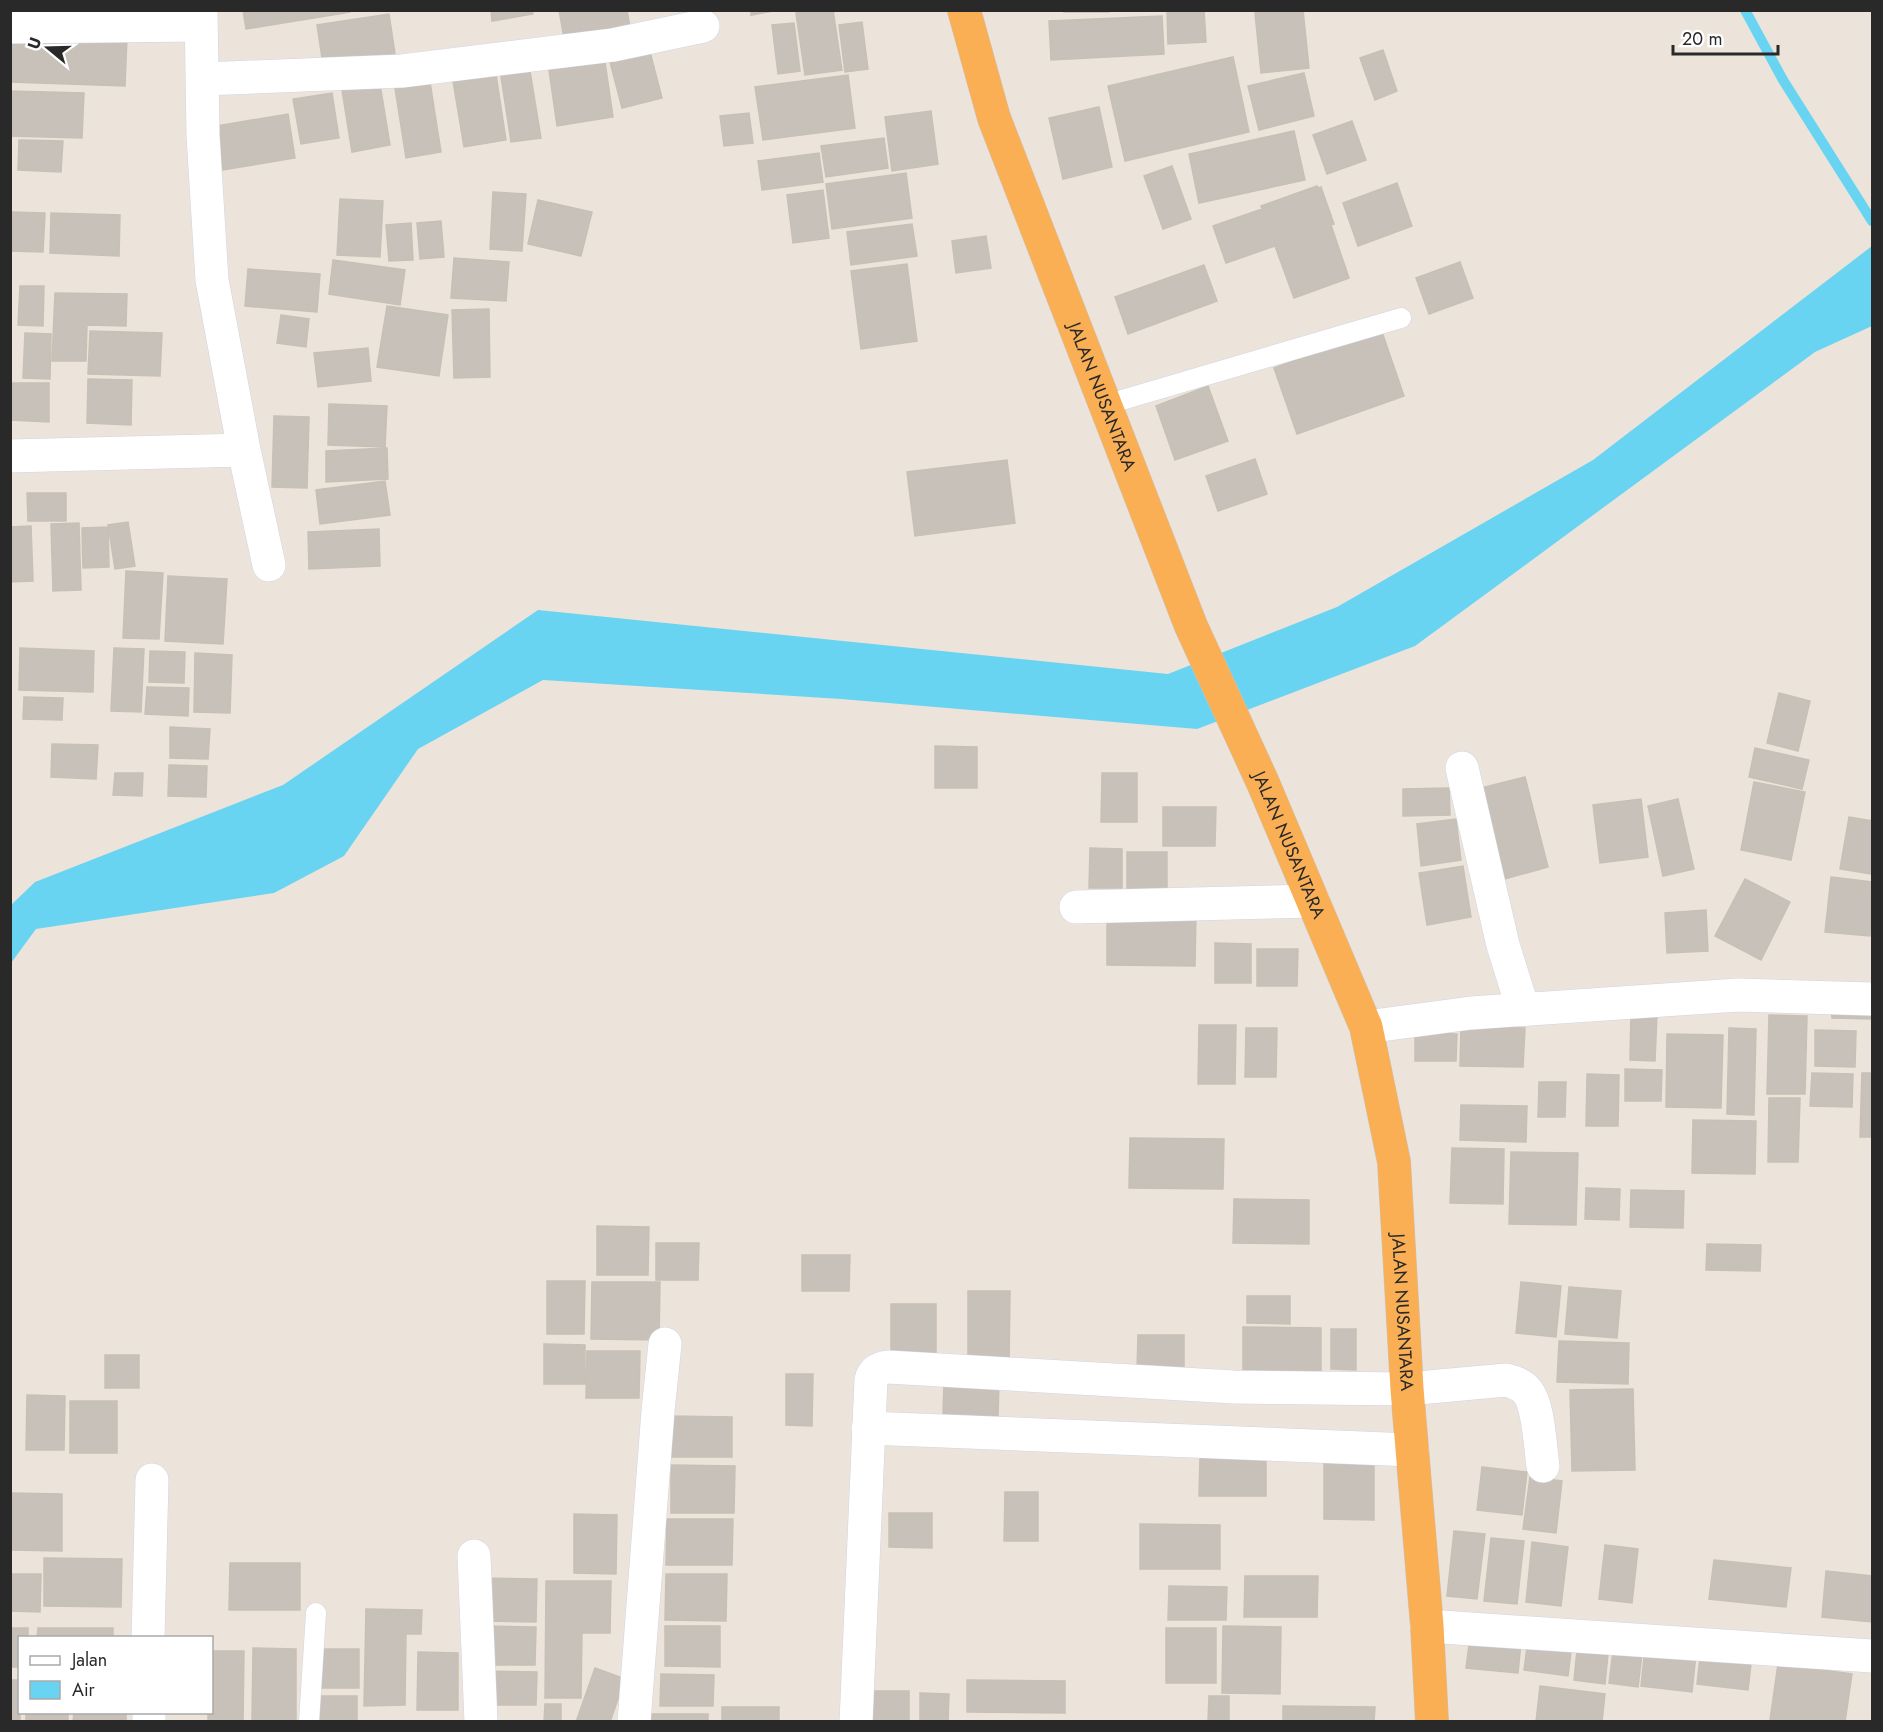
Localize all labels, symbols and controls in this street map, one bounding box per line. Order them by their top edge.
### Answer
north arrow [18,18,78,78]
scale bar [1673,18,1778,56]
text: 20 m [1682,26,1722,52]
text: U [22,34,47,52]
street label: JALAN NUSANTARA [1061,317,1143,475]
street label: JALAN NUSANTARA [1246,765,1332,923]
street label: JALAN NUSANTARA [1385,1231,1420,1392]
legend [18,1636,213,1714]
text: Jalan [70,1647,107,1673]
text: Air [72,1677,96,1703]

